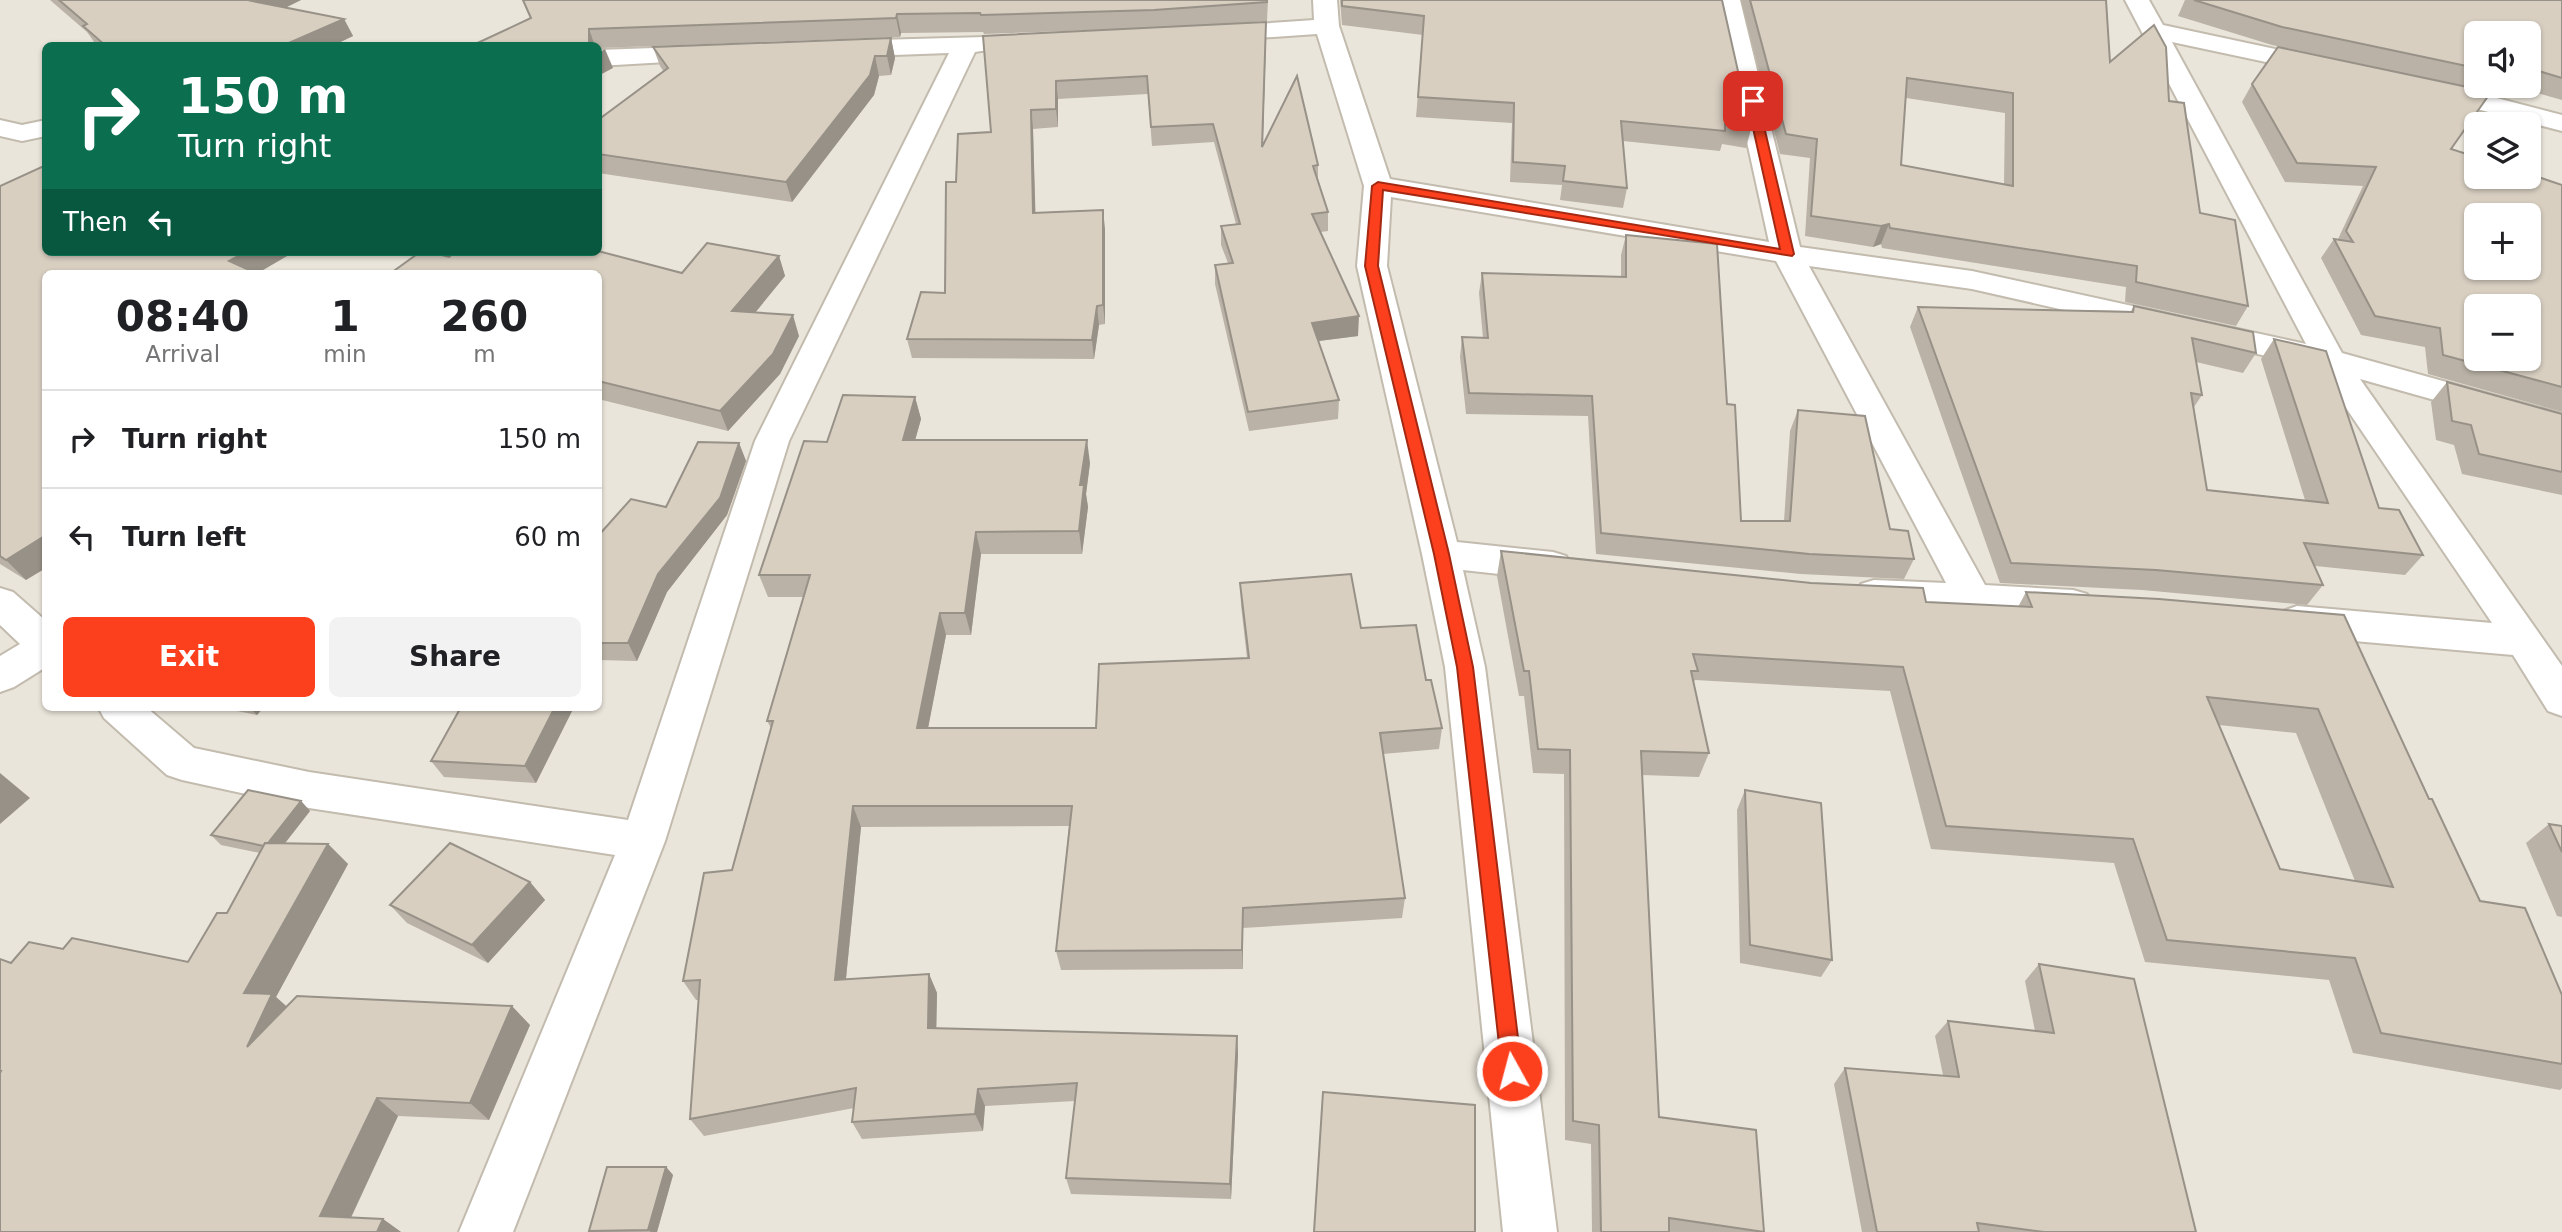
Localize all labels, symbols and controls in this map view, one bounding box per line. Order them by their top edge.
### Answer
map controls [2464,21,2541,371]
button: sound [2464,21,2541,98]
text: 150 m [178,68,348,125]
icon: right [63,70,154,161]
pin [1723,71,1783,131]
icon: arrive [1734,82,1772,120]
button: layers [2464,112,2541,189]
text: Turn right [178,127,331,165]
icon: left [142,203,180,241]
button: + [2464,203,2541,280]
text: Then [63,207,128,237]
text: 08:40 [116,292,250,341]
text: 1 [330,292,360,341]
text: 260 [441,292,528,341]
button: − [2464,294,2541,371]
text: Arrival [145,341,220,367]
text: min [323,341,367,367]
text: m [473,341,496,367]
icon: right [63,420,101,458]
text: Turn right [122,424,267,454]
text: 150 m [498,424,581,454]
icon: left [63,518,101,556]
text: Turn left [122,522,246,552]
text: 60 m [514,522,581,552]
button: Exit [63,617,315,697]
button: Share [329,617,581,697]
position arrow [1475,1034,1549,1108]

